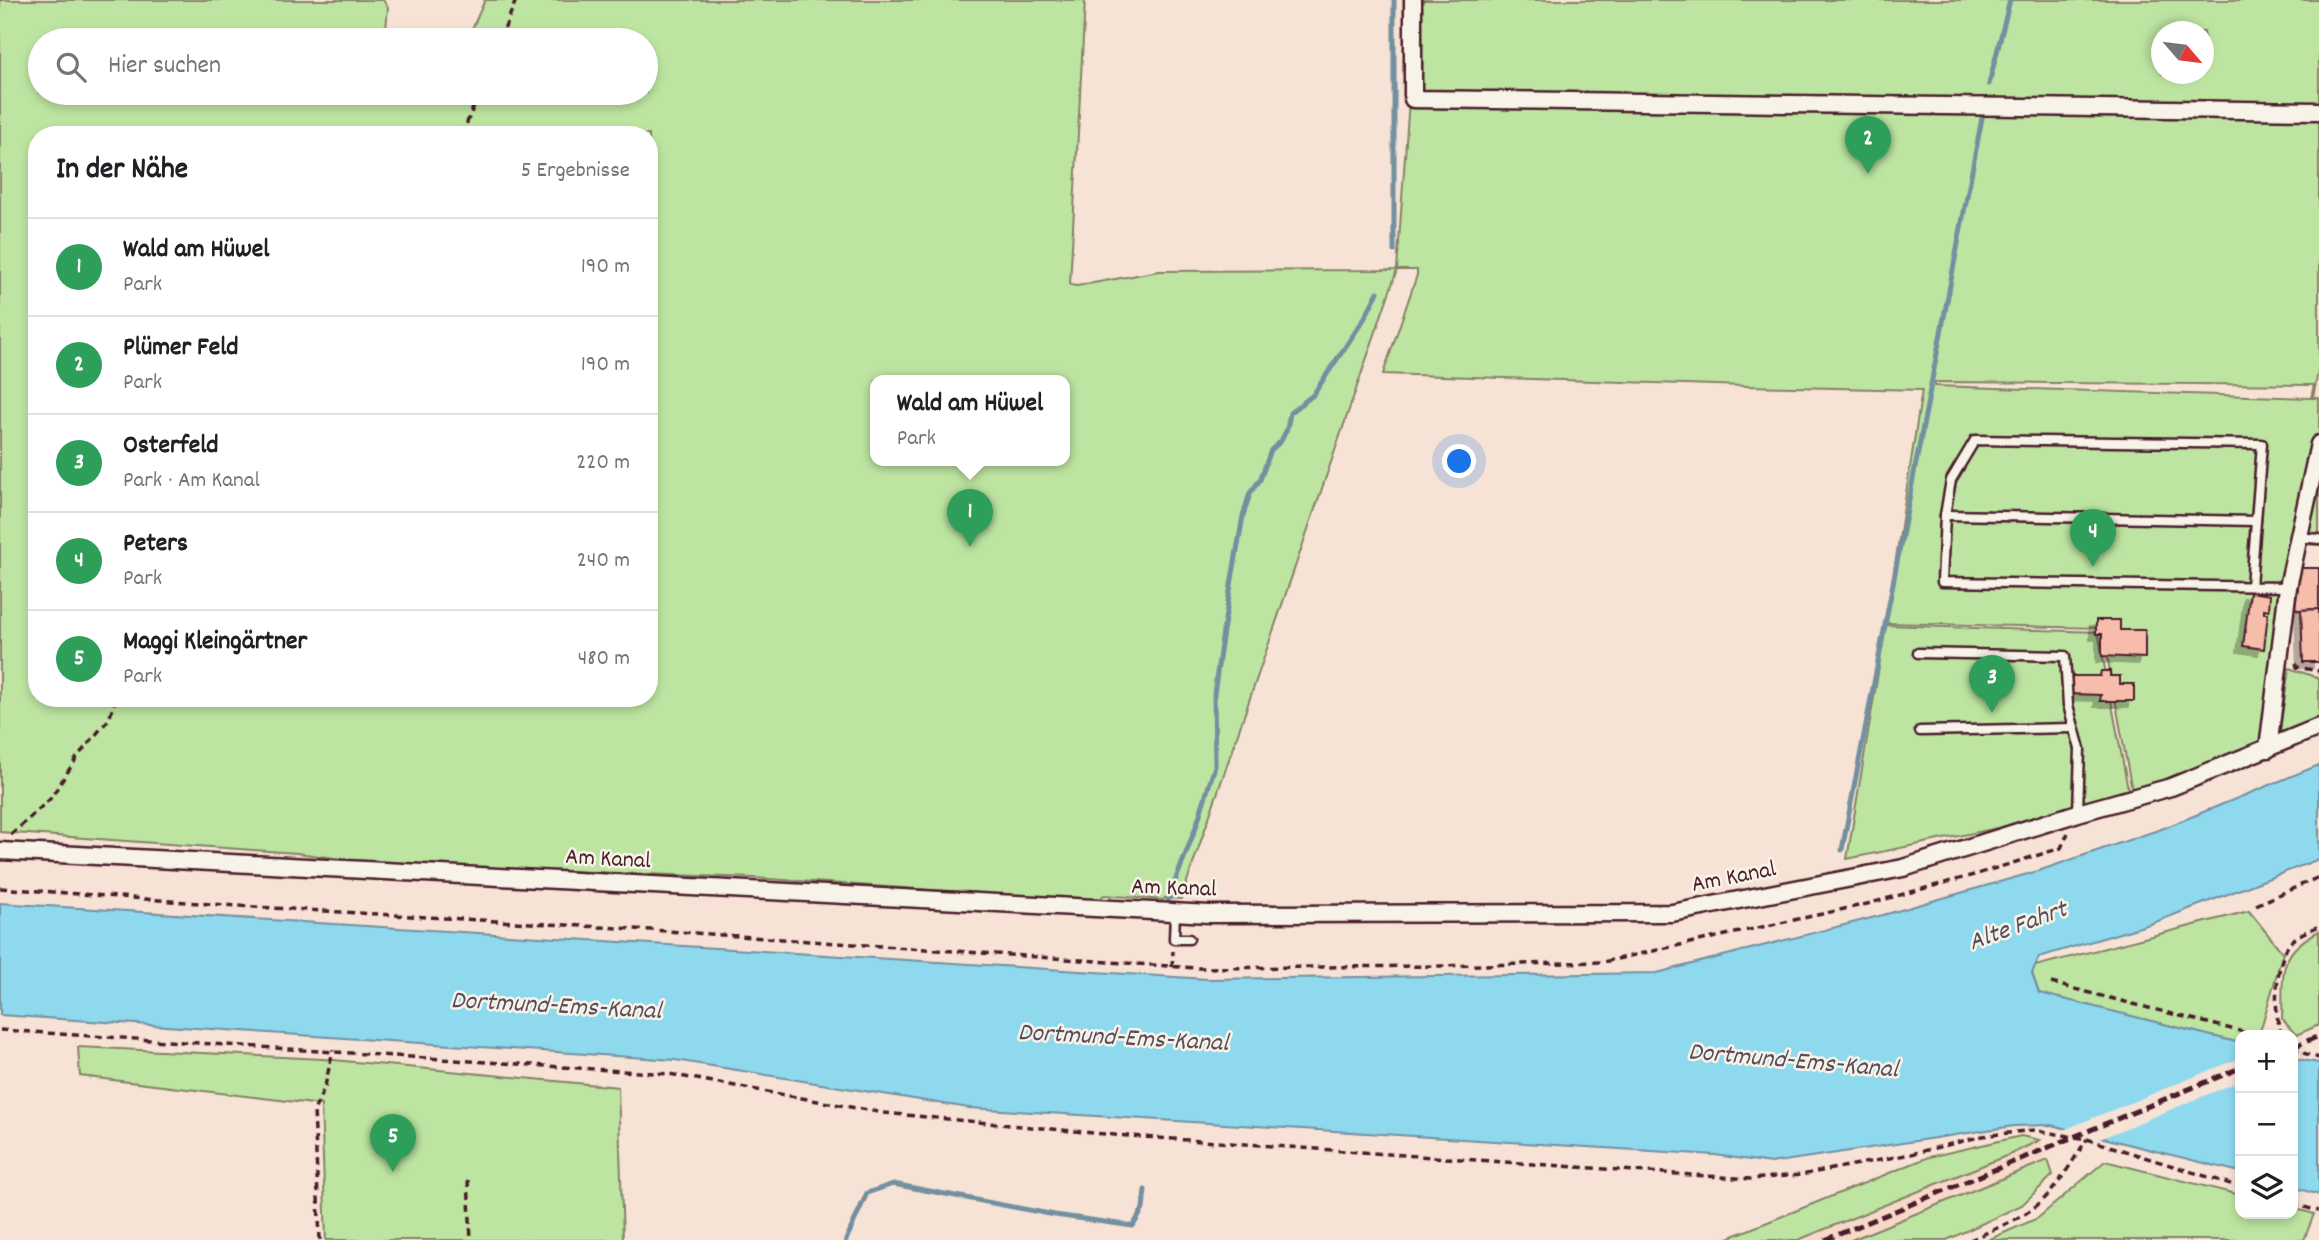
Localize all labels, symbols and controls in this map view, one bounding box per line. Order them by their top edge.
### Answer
north arrow [2151,21,2214,84]
search box [28,28,658,105]
icon: search [52,48,90,86]
text: Hier suchen [108,48,221,85]
pin: 2 [1845,116,1891,174]
text: In der Nähe [56,150,188,193]
text: 5 Ergebnisse [521,155,630,188]
text: Wald am Hüwel [123,232,269,269]
text: 1 [76,251,82,284]
text: 190 m [581,251,630,284]
text: Park [123,269,162,302]
text: Plümer Feld [123,330,239,367]
text: 2 [74,349,84,382]
text: 190 m [581,349,630,382]
text: Park [123,367,162,400]
popup [870,375,1070,466]
text: Wald am Hüwel [897,386,1043,423]
text: Park [897,423,936,456]
text: Osterfeld [123,428,219,465]
your location [1442,444,1476,478]
text: 3 [74,447,84,480]
text: 220 m [576,447,630,480]
text: Park · Am Kanal [123,465,260,498]
pin: 1 [947,489,993,547]
pin: 4 [2070,509,2116,567]
text: Peters [123,526,188,563]
text: 4 [74,545,84,578]
text: 240 m [577,545,630,578]
text: Park [123,563,162,596]
text: Maggi Kleingärtner [123,624,307,661]
text: 5 [74,643,84,676]
text: 480 m [578,643,630,676]
pin: 3 [1969,655,2015,713]
text: Park [123,661,162,694]
street label: Am Kanal [564,841,652,879]
street label: Am Kanal [1689,853,1779,903]
street label: Am Kanal [1131,871,1218,907]
water label: Alte Fahrt [1964,891,2075,962]
water label: Dortmund-Ems-Kanal [450,983,664,1031]
water label: Dortmund-Ems-Kanal [1017,1015,1231,1063]
map controls [2235,1030,2298,1219]
button: + [2235,1030,2298,1093]
water label: Dortmund-Ems-Kanal [1687,1034,1901,1090]
button: − [2235,1093,2298,1156]
pin: 5 [370,1114,416,1172]
button: layers [2235,1156,2298,1219]

